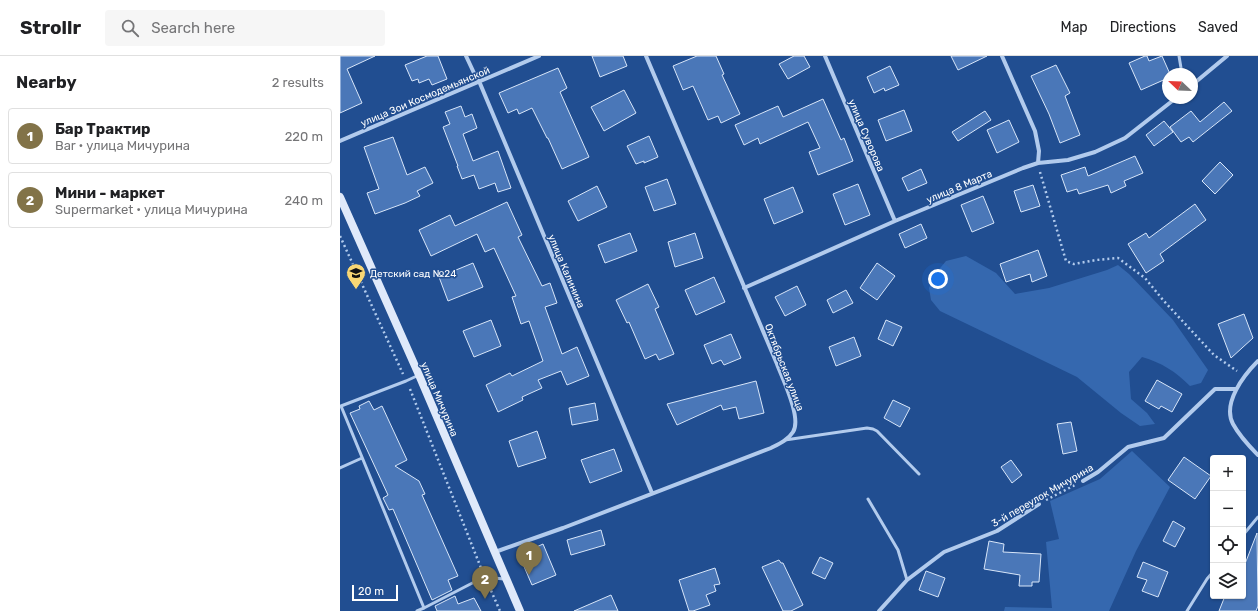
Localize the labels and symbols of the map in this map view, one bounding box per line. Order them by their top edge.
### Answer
street label: улица Зои Космодемьянской [359,64,492,130]
north arrow [1162,68,1198,104]
street label: улица Суворова [845,97,887,173]
street label: улица 8 Марта [925,168,994,206]
street label: улица Калинина [545,233,587,310]
school or university icon: Детский сад №24 [345,262,367,290]
place label: Детский сад №24 [370,268,456,280]
your location [928,269,948,289]
street label: Октябрьская улица [762,322,806,413]
street label: улица Мичурина [418,360,460,439]
street label: 3-й переулок Мичурина [990,462,1095,530]
pin: 1 [516,542,542,575]
pin: 2 [472,566,498,599]
scale bar [352,583,398,602]

